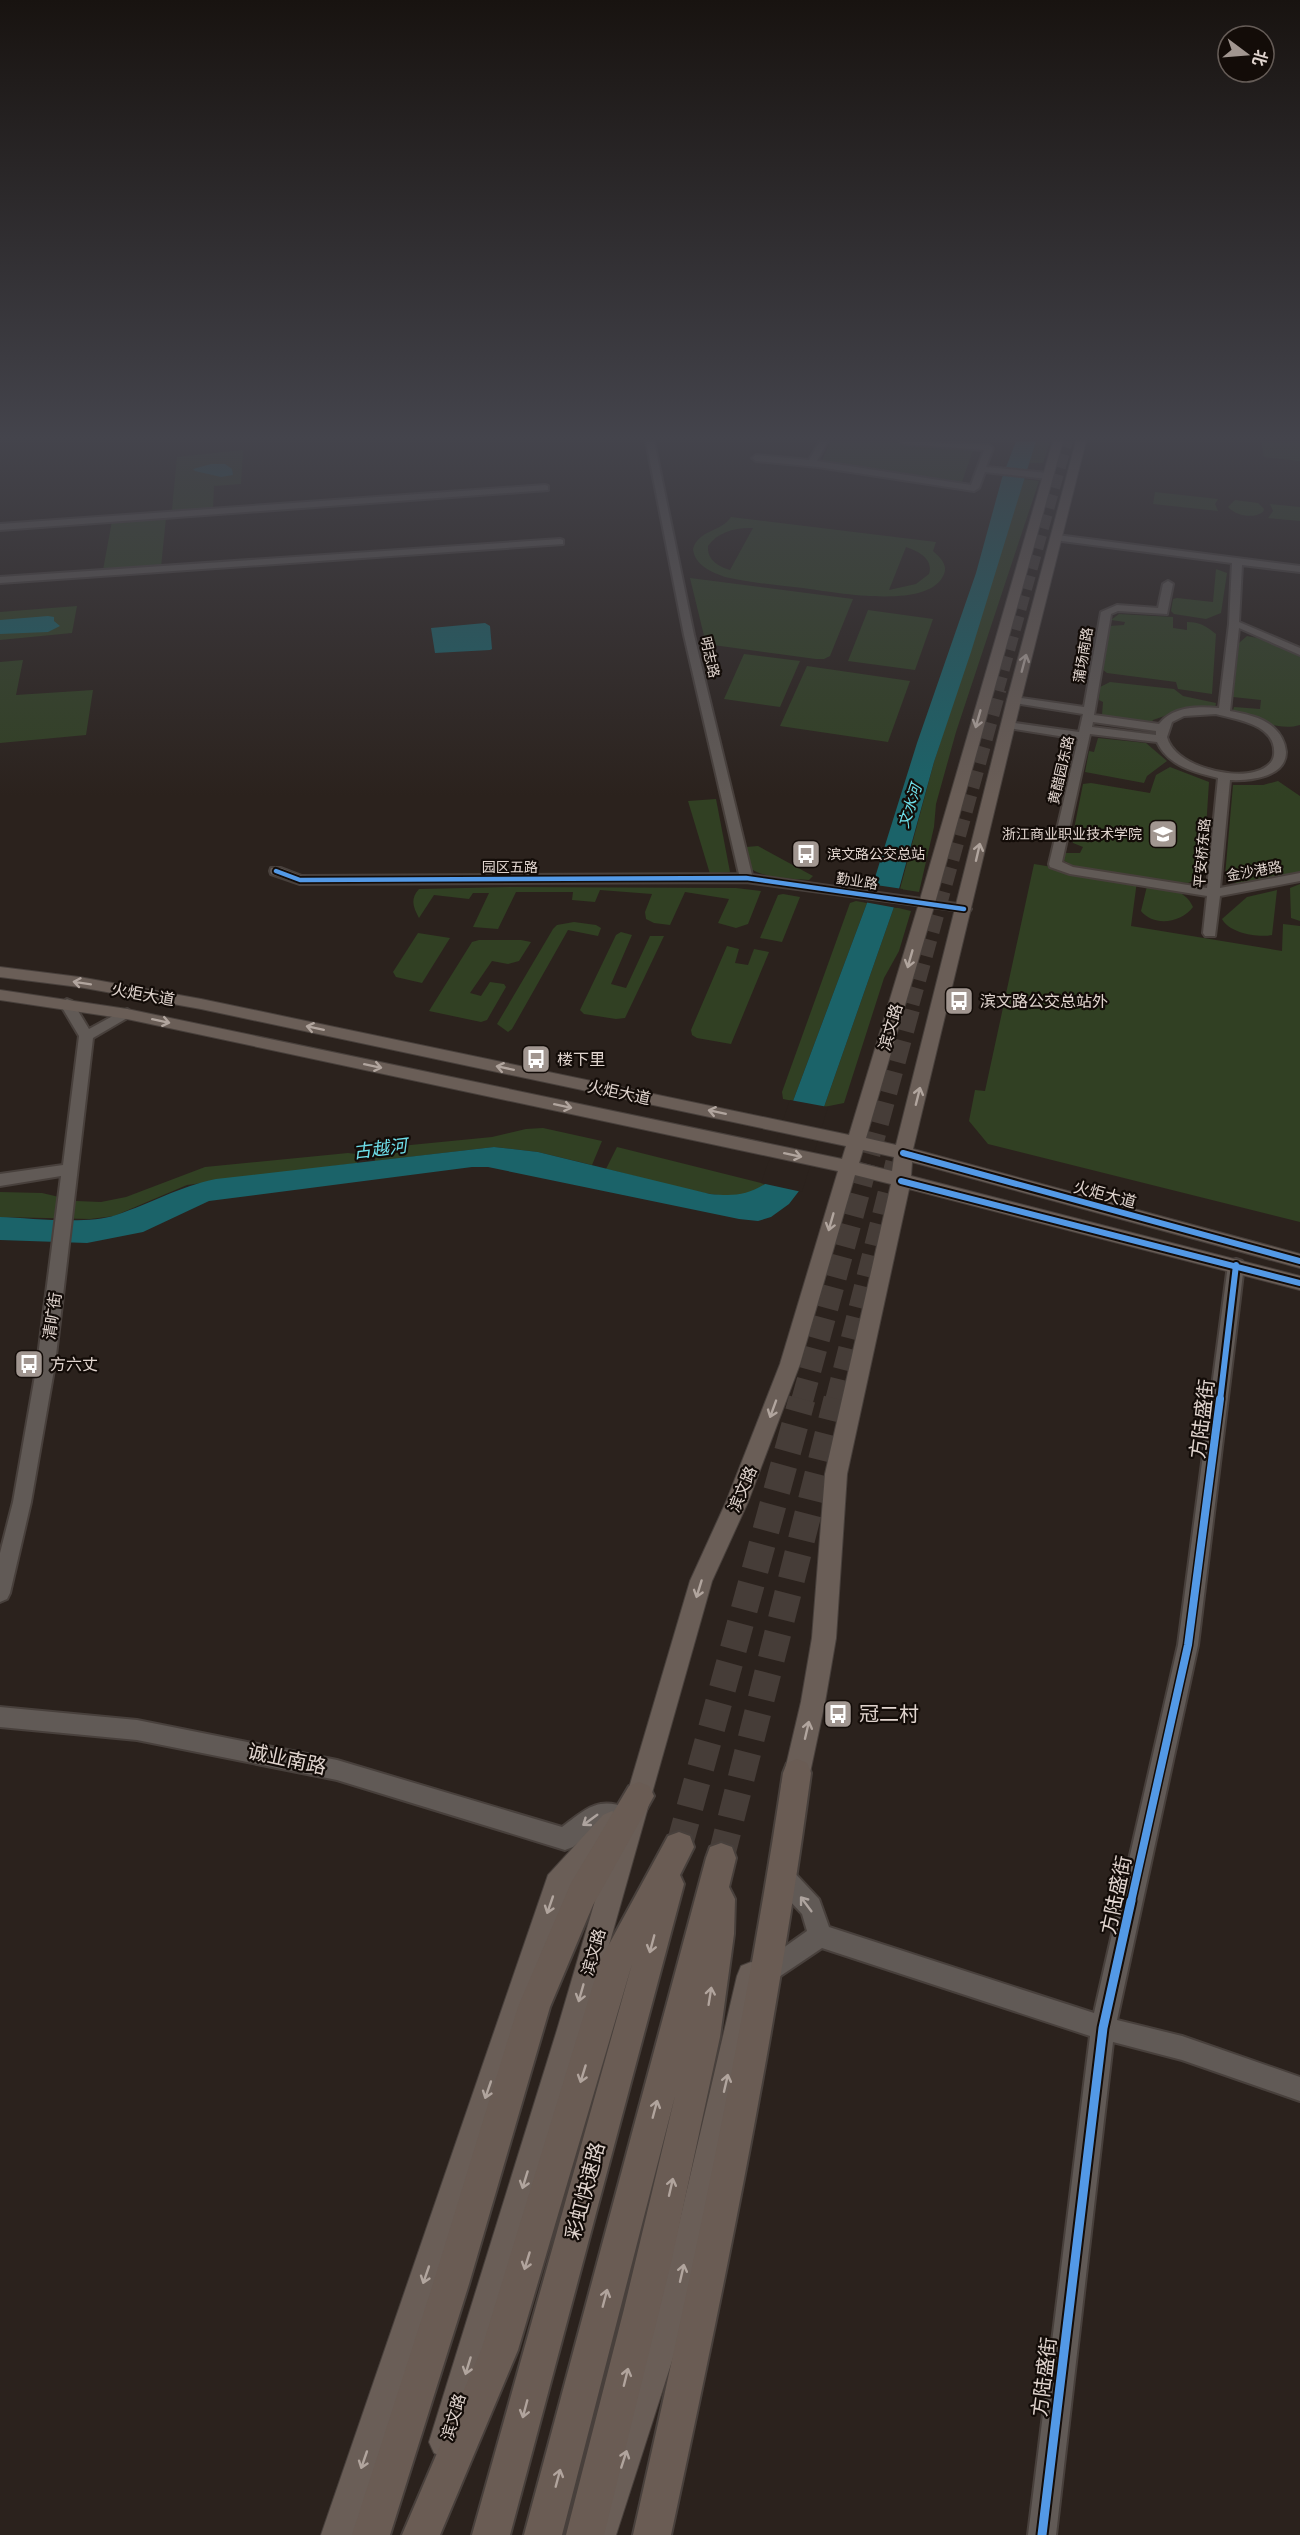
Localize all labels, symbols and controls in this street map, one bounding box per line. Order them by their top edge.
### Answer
north arrow [1216,24,1276,84]
text: 北 [1249,48,1271,68]
street label: 蒲场南路 [1071,626,1095,684]
street label: 明志路 [697,635,723,679]
one-way arrow [1019,654,1031,673]
one-way arrow [972,709,983,728]
street label: 黄醋园东路 [1045,734,1077,806]
water label: 文水河 [894,779,926,830]
street label: 平安桥东路 [1191,817,1213,889]
school or university icon: 浙江商业职业技术学院 [1147,818,1179,850]
place label: 浙江商业职业技术学院 [1002,826,1142,842]
bus stop icon: 滨文路公交总站 [790,838,822,870]
one-way arrow [973,843,984,862]
place label: 滨文路公交总站 [827,846,925,862]
street label: 金沙港路 [1225,858,1283,884]
street label: 园区五路 [482,859,538,875]
street label: 勤业路 [835,870,879,892]
one-way arrow [904,949,915,968]
one-way arrow [73,977,92,988]
street label: 火炬大道 [110,980,176,1009]
bus stop icon: 滨文路公交总站外 [943,985,975,1017]
place label: 滨文路公交总站外 [980,992,1108,1011]
street label: 滨文路 [875,1001,906,1053]
one-way arrow [151,1016,171,1027]
one-way arrow [305,1022,325,1033]
bus stop icon: 楼下里 [520,1043,552,1075]
place label: 楼下里 [557,1050,605,1069]
one-way arrow [362,1061,382,1072]
one-way arrow [496,1062,516,1073]
street label: 火炬大道 [586,1077,652,1108]
one-way arrow [913,1087,924,1106]
one-way arrow [553,1101,573,1112]
one-way arrow [708,1106,727,1117]
water label: 古越河 [352,1134,411,1162]
one-way arrow [783,1149,802,1161]
street label: 火炬大道 [1071,1177,1138,1212]
one-way arrow [825,1213,836,1232]
street label: 清旷街 [40,1291,65,1341]
bus stop icon: 方六丈 [13,1348,45,1380]
place label: 方六丈 [50,1355,98,1374]
street label: 方陆盛街 [1185,1378,1219,1460]
one-way arrow [767,1399,778,1418]
street label: 滨文路 [724,1463,761,1515]
one-way arrow [693,1579,704,1598]
bus stop icon: 冠二村 [822,1698,854,1730]
place label: 冠二村 [859,1702,919,1726]
one-way arrow [802,1720,813,1740]
street label: 诚业南路 [245,1739,329,1779]
one-way arrow [583,1814,599,1826]
street label: 方陆盛街 [1096,1853,1136,1937]
one-way arrow [544,1895,555,1914]
one-way arrow [800,1896,813,1912]
street label: 滨文路 [578,1926,609,1978]
one-way arrow [646,1934,658,1953]
one-way arrow [575,1983,587,2002]
one-way arrow [704,1987,715,2006]
one-way arrow [577,2064,588,2083]
one-way arrow [720,2074,732,2093]
one-way arrow [482,2080,493,2099]
one-way arrow [649,2100,661,2119]
street label: 彩虹快速路 [560,2140,610,2242]
one-way arrow [519,2170,530,2189]
one-way arrow [666,2178,677,2197]
one-way arrow [521,2251,532,2270]
one-way arrow [677,2264,688,2284]
one-way arrow [419,2265,430,2284]
one-way arrow [600,2288,611,2307]
street label: 方陆盛街 [1027,2336,1061,2418]
one-way arrow [462,2356,473,2375]
one-way arrow [621,2367,632,2386]
street label: 滨文路 [437,2391,470,2443]
one-way arrow [519,2399,530,2418]
one-way arrow [357,2450,368,2469]
one-way arrow [619,2450,630,2469]
one-way arrow [552,2469,564,2488]

